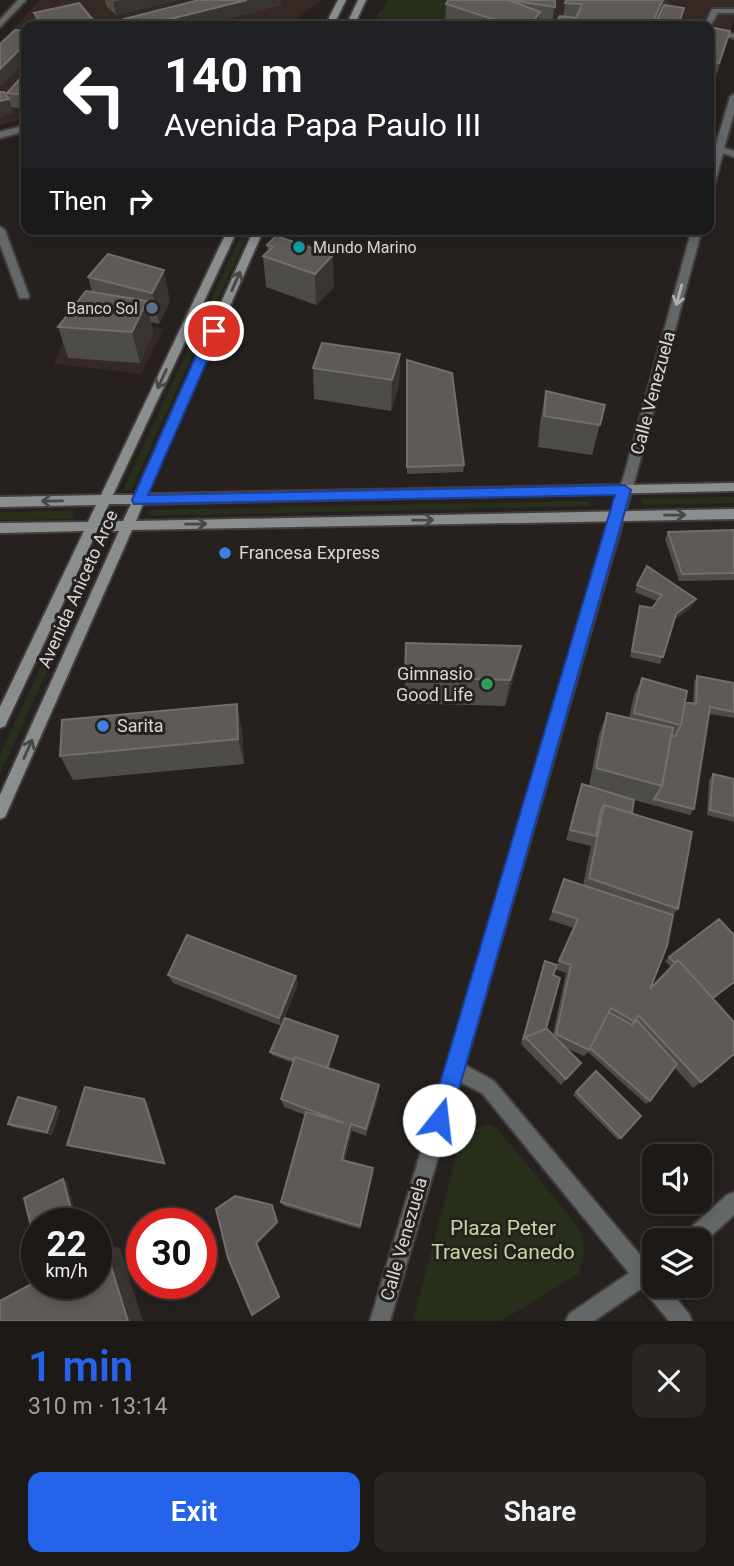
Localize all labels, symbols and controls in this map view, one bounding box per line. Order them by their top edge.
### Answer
text: 140 m [164,47,303,104]
icon: left [49,49,140,140]
text: Avenida Papa Paulo III [164,106,481,144]
icon: right [121,182,159,220]
text: Then [49,186,107,216]
place label: Mundo Marino [313,238,417,257]
marker: Mundo Marino [291,239,307,255]
one-way arrow [230,271,243,292]
one-way arrow [672,284,685,306]
place label: Banco Sol [67,299,138,318]
marker: Banco Sol [144,300,160,316]
pin [184,301,244,361]
icon: arrive [195,312,233,350]
street label: Calle Venezuela [626,329,679,457]
one-way arrow [155,368,168,390]
one-way arrow [41,495,64,508]
street label: Avenida Aniceto Arce [33,507,122,671]
one-way arrow [663,509,686,522]
one-way arrow [411,514,434,527]
one-way arrow [184,518,207,531]
place label: Francesa Express [239,542,380,563]
marker: Francesa Express [217,545,233,561]
place label: Gimnasio Good Life [396,663,473,705]
marker: Gimnasio Good Life [479,676,495,692]
place label: Sarita [117,715,164,736]
marker: Sarita [95,718,111,734]
one-way arrow [22,739,35,761]
position arrow [402,1083,476,1157]
map controls [642,1144,712,1298]
button: sound [642,1144,712,1214]
street label: Calle Venezuela [376,1175,431,1303]
speed limit sign: 30 [126,1208,217,1299]
park label: Plaza Peter Travesi Canedo [431,1216,575,1264]
text: 22 [46,1224,87,1265]
button: layers [642,1228,712,1298]
text: km/h [45,1260,88,1281]
text: 1 min [28,1342,133,1391]
button: close [632,1344,706,1418]
text: 310 m · 13:14 [28,1393,167,1420]
button: Exit [28,1472,360,1552]
button: Share [374,1472,706,1552]

